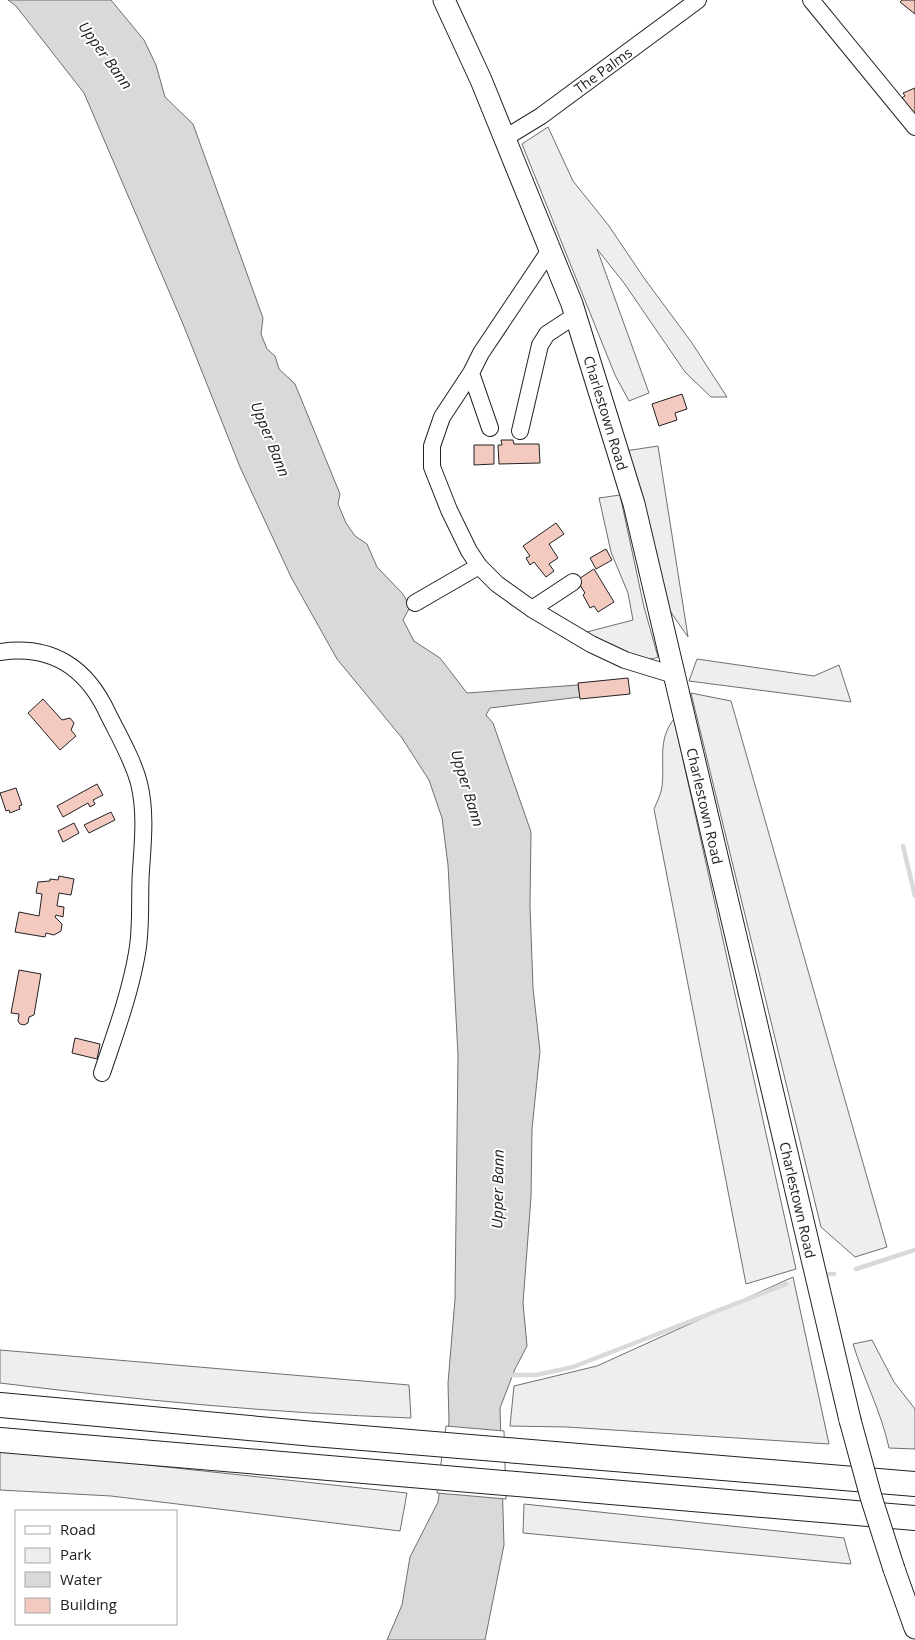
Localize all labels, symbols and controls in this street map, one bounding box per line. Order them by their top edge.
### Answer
water label: Upper Bann [75,17,137,93]
street label: The Palms [570,42,636,97]
street label: Charlestown Road [580,353,632,473]
water label: Upper Bann [247,398,295,480]
street label: Charlestown Road [682,746,728,866]
water label: Upper Bann [447,747,489,829]
street label: Charlestown Road [775,1140,821,1260]
water label: Upper Bann [486,1149,508,1229]
legend [15,1510,178,1625]
text: Road [60,1519,96,1539]
text: Park [60,1544,91,1564]
text: Water [60,1569,102,1589]
text: Building [60,1594,117,1614]

